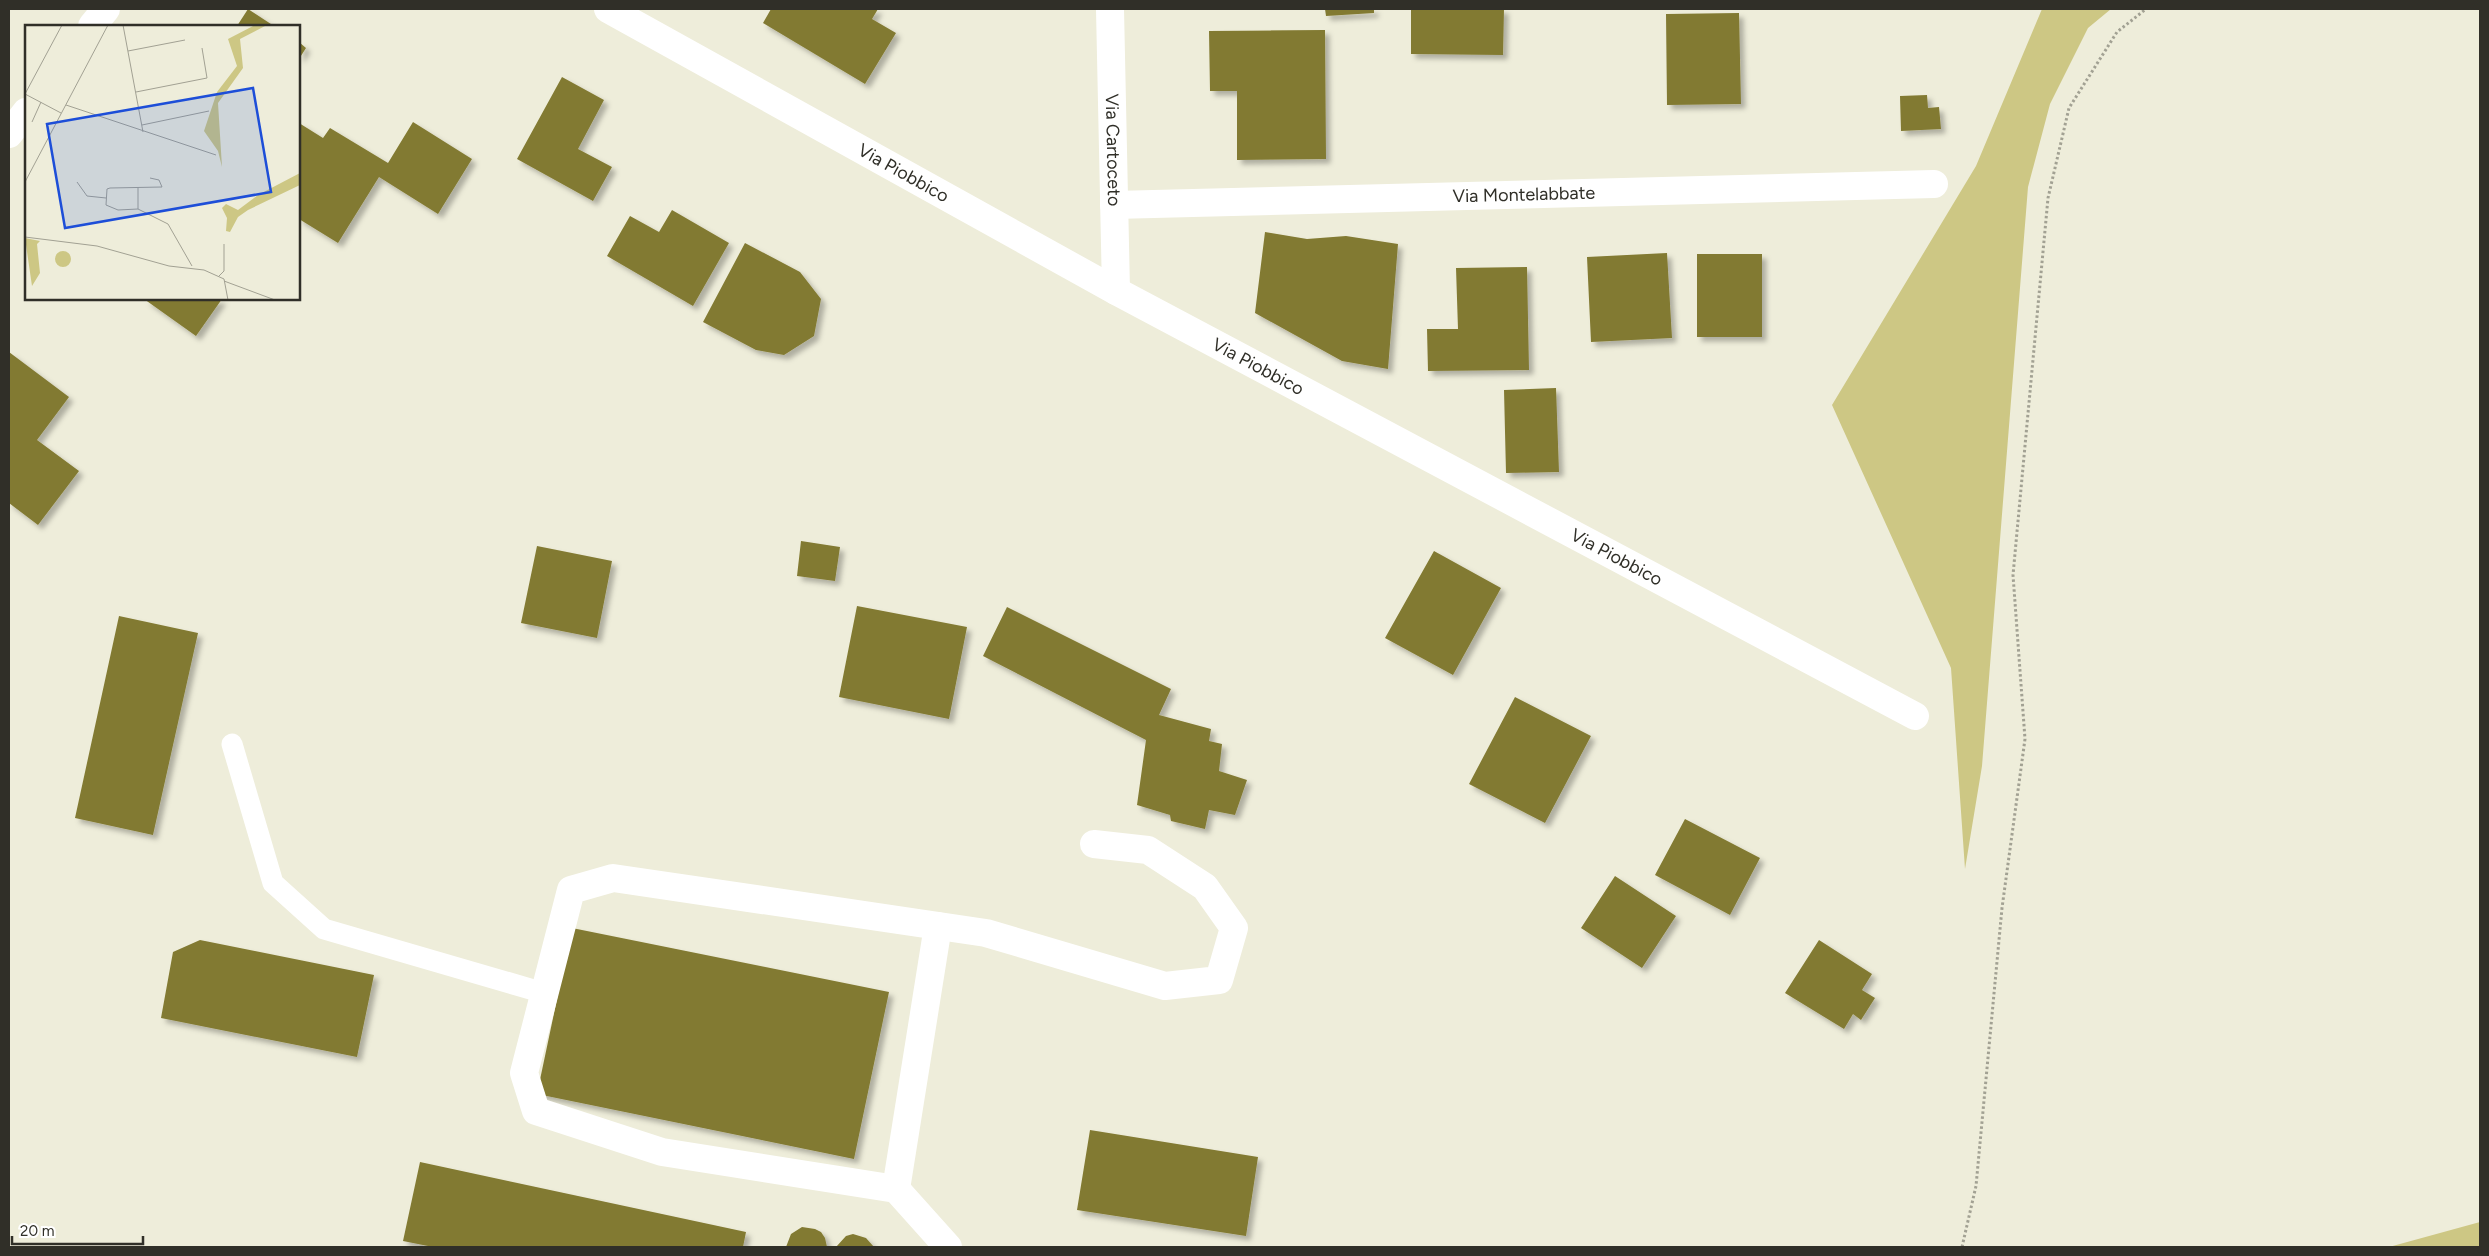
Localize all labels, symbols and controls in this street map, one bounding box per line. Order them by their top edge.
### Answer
inset map [25,25,300,300]
street label: Via Cartoceto [1101,93,1125,206]
street label: Via Piobbico [854,139,953,207]
street label: Via Montelabbate [1452,182,1596,207]
street label: Via Piobbico [1208,333,1308,400]
street label: Via Piobbico [1567,524,1666,591]
scale bar [12,1214,144,1246]
text: 20 m [20,1222,54,1240]

